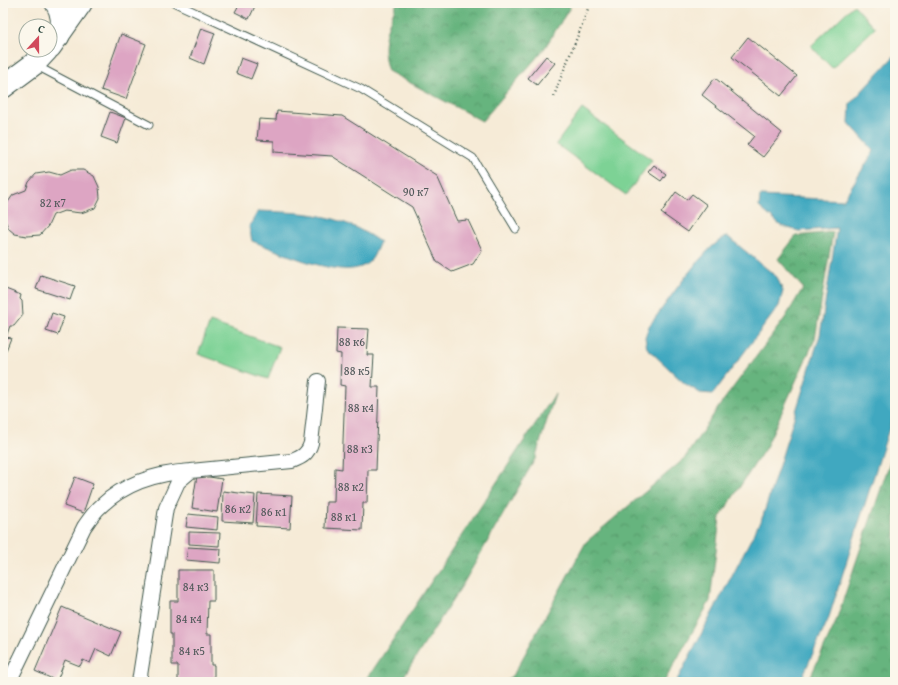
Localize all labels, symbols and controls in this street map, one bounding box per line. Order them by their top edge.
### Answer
north arrow [18,18,58,58]
text: С [36,20,47,37]
house number: 90 к7 [403,183,429,200]
house number: 82 к7 [40,194,66,211]
house number: 88 к6 [339,333,365,350]
house number: 88 к5 [344,362,370,379]
house number: 88 к4 [348,399,374,416]
house number: 88 к3 [347,440,373,457]
house number: 88 к2 [338,478,364,495]
house number: 86 к2 [225,500,251,517]
house number: 86 к1 [261,503,287,520]
house number: 88 к1 [331,508,357,525]
house number: 84 к3 [183,578,209,595]
house number: 84 к4 [176,610,202,627]
house number: 84 к5 [179,642,205,659]

